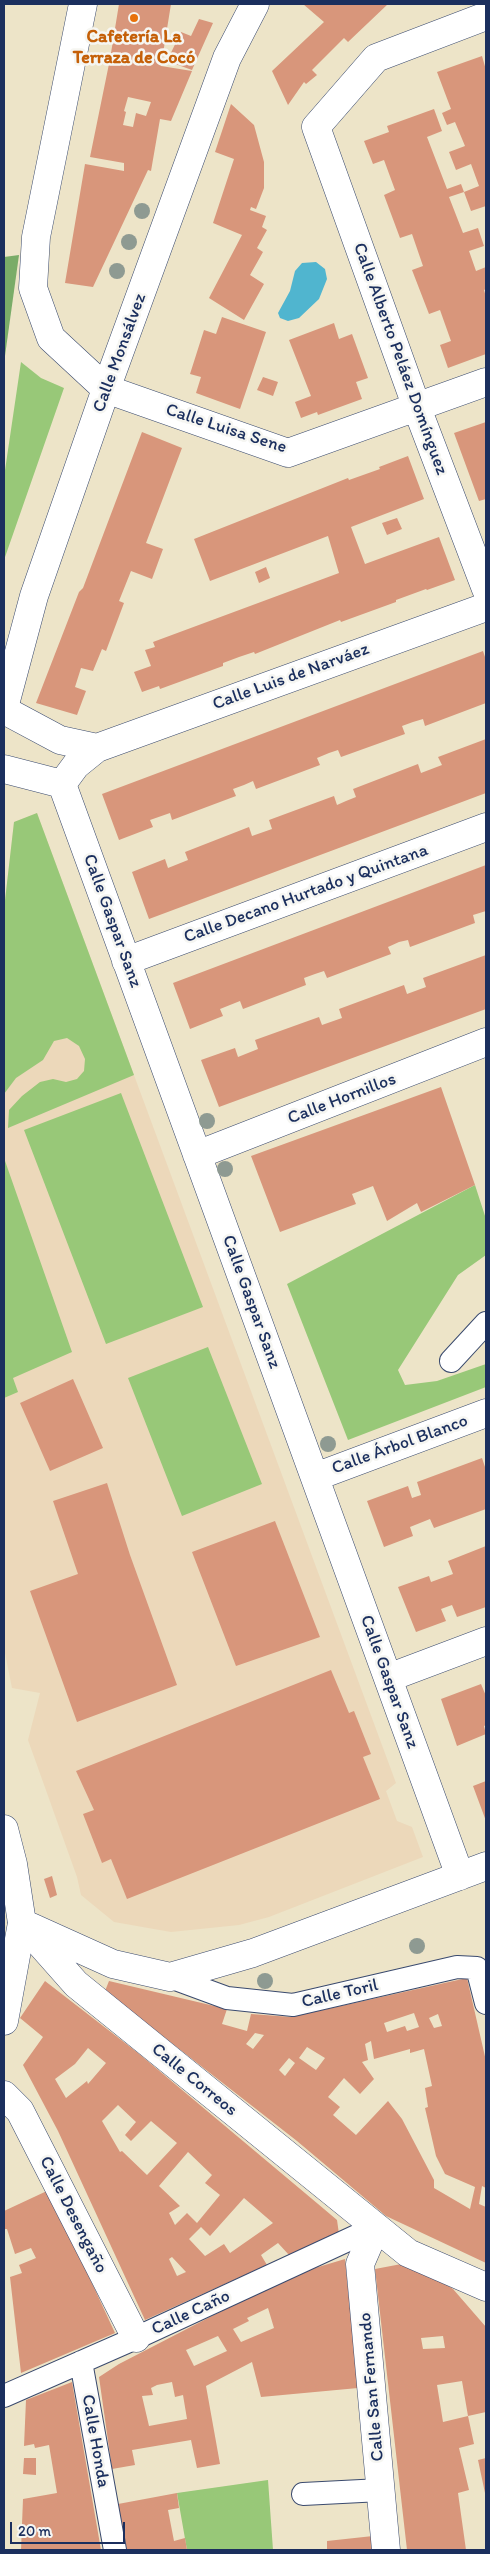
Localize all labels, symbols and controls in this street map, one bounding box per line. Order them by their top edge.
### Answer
marker: Cafetería La Terraza de Cocó [128,12,140,24]
place label: Cafetería La Terraza de Cocó [73,26,195,68]
street label: Calle Alberto Peláez Domínguez [348,240,452,478]
street label: Calle Monsálvez [89,291,151,415]
street label: Calle Luisa Sene [163,399,289,459]
street label: Calle Luis de Narváez [210,639,372,715]
street label: Calle Decano Hurtado y Quintana [181,840,431,948]
street label: Calle Gaspar Sanz [78,851,146,991]
street label: Calle Hornillos [285,1068,399,1130]
street label: Calle Gaspar Sanz [217,1232,285,1372]
street label: Calle Árbol Blanco [329,1410,471,1480]
street label: Calle Gaspar Sanz [355,1612,423,1752]
street label: Calle Toril [300,1975,380,2013]
street label: Calle Correos [147,2039,241,2121]
street label: Calle Desengaño [34,2153,112,2277]
street label: Calle Caño [148,2285,234,2341]
street label: Calle San Fernando [355,2312,389,2462]
street label: Calle Honda [76,2393,114,2489]
scale bar [12,2512,128,2544]
text: 20 m [18,2522,51,2540]

